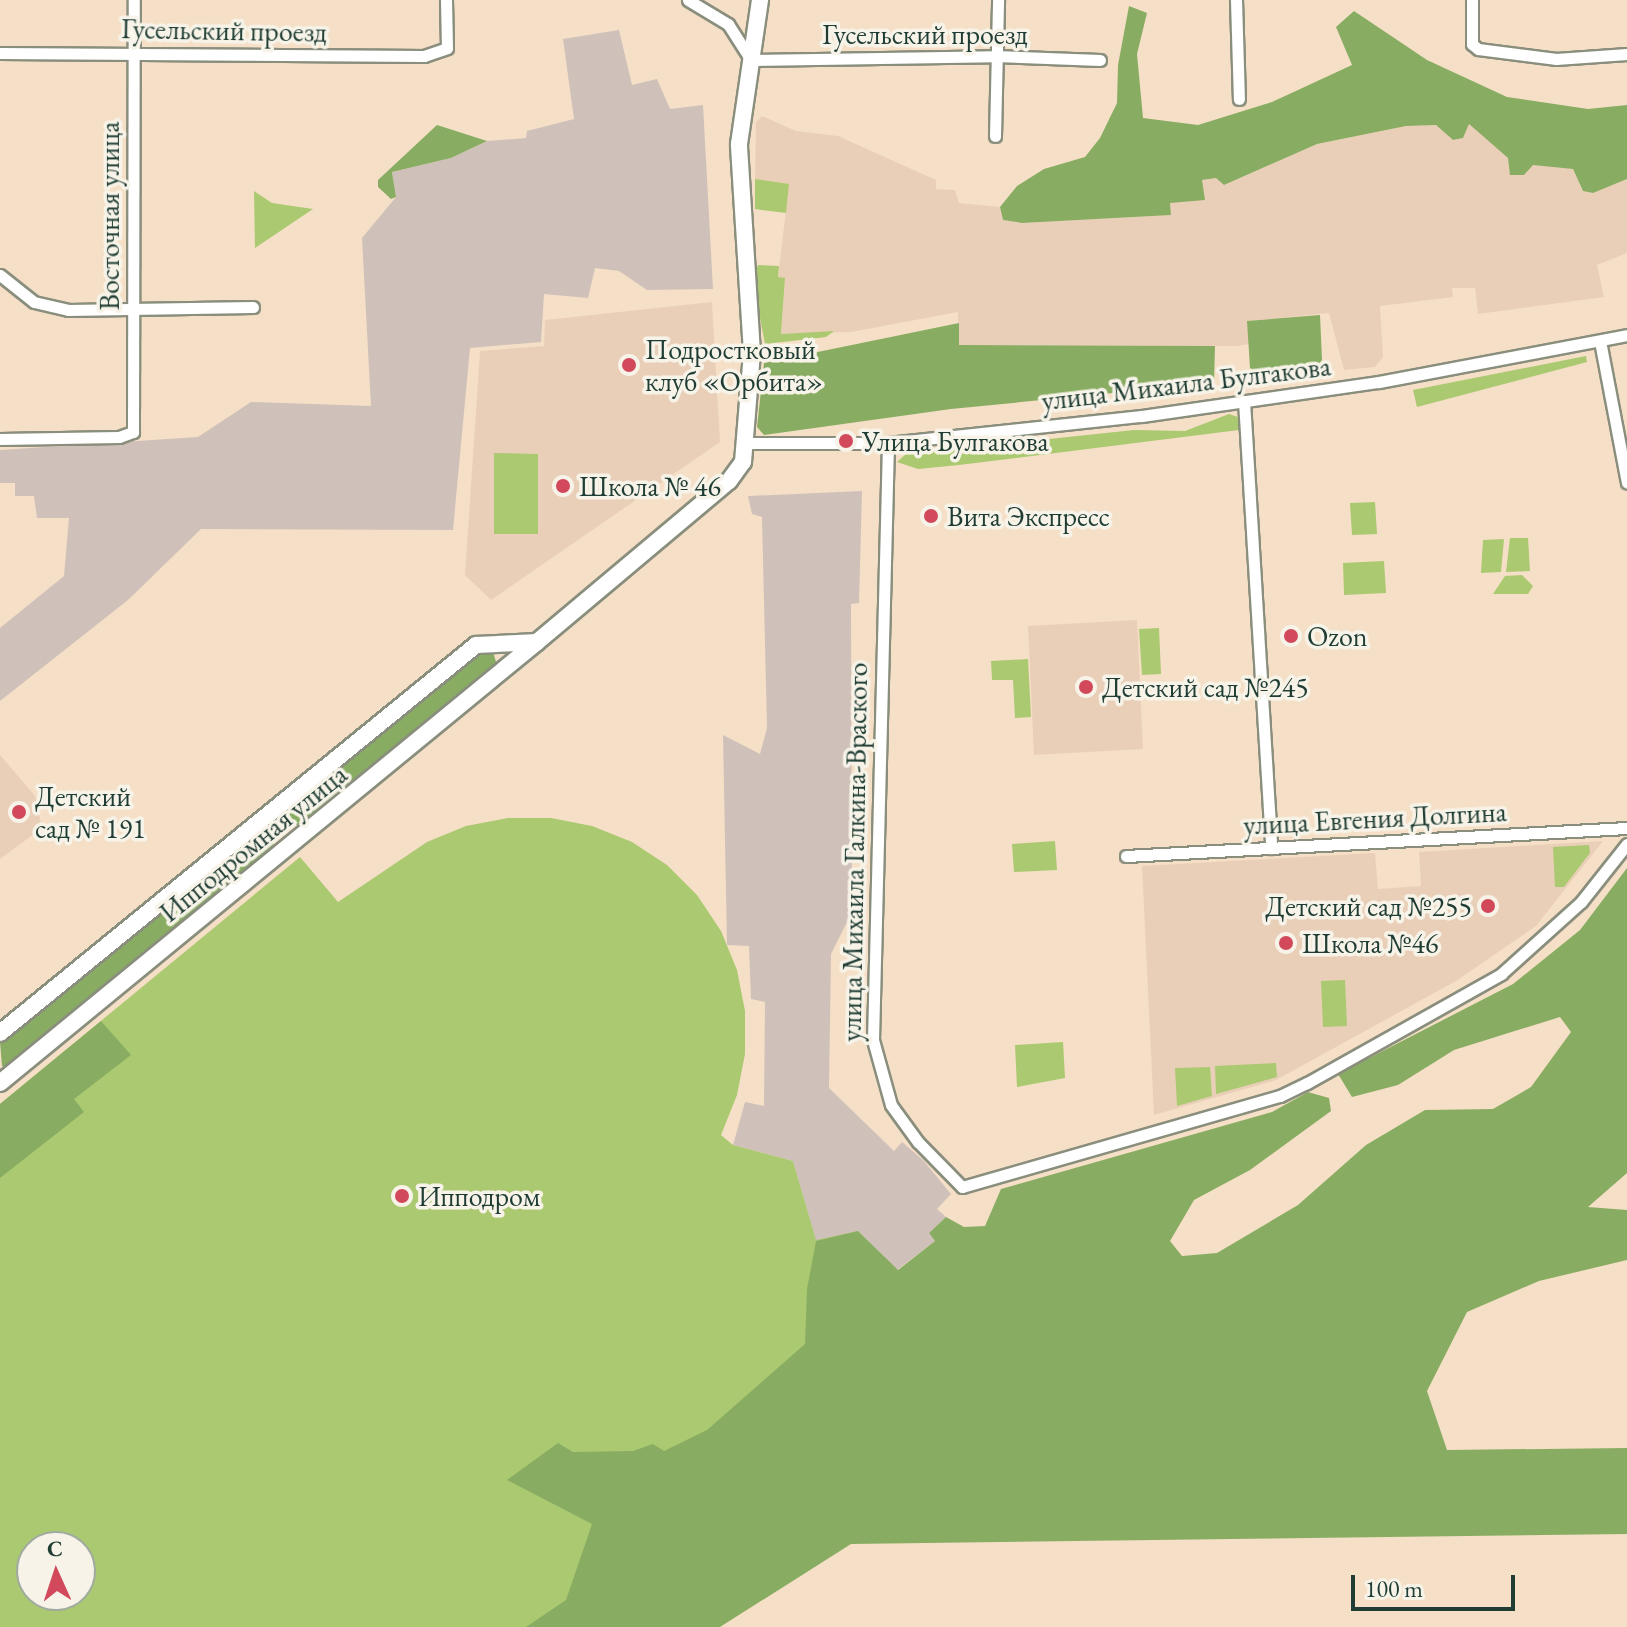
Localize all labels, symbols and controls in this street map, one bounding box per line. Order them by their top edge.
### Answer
street label: Гусельский проезд [121,11,327,49]
street label: Гусельский проезд [822,17,1028,51]
street label: Восточная улица [92,122,126,310]
place label: Подростковый клуб «Орбита» [645,332,823,398]
street label: улица Михаила Булгакова [1039,349,1333,417]
marker: Подростковый клуб «Орбита» [620,356,638,374]
place label: Улица Булгакова [862,424,1049,458]
marker: Улица Булгакова [837,432,855,450]
place label: Школа № 46 [579,469,721,503]
marker: Школа № 46 [554,477,572,495]
place label: Вита Экспресс [947,499,1110,533]
marker: Вита Экспресс [922,507,940,525]
place label: Ozon [1307,619,1368,653]
marker: Ozon [1282,627,1300,645]
street label: улица Михаила Галкина-Враского [834,662,874,1042]
place label: Детский сад №245 [1102,670,1309,704]
marker: Детский сад №245 [1077,678,1095,696]
street label: Ипподромная улица [153,757,353,929]
place label: Детский сад № 191 [35,779,146,845]
street label: улица Евгения Долгина [1242,794,1508,842]
marker: Детский сад № 191 [10,803,28,821]
place label: Детский сад №255 [1265,889,1472,923]
marker: Детский сад №255 [1479,897,1497,915]
place label: Школа №46 [1302,926,1438,960]
marker: Школа №46 [1277,934,1295,952]
place label: Ипподром [418,1179,540,1213]
marker: Ипподром [393,1187,411,1205]
north arrow [16,1531,96,1611]
text: С [46,1534,63,1563]
scale bar [1355,1559,1519,1609]
text: 100 m [1365,1573,1423,1604]

